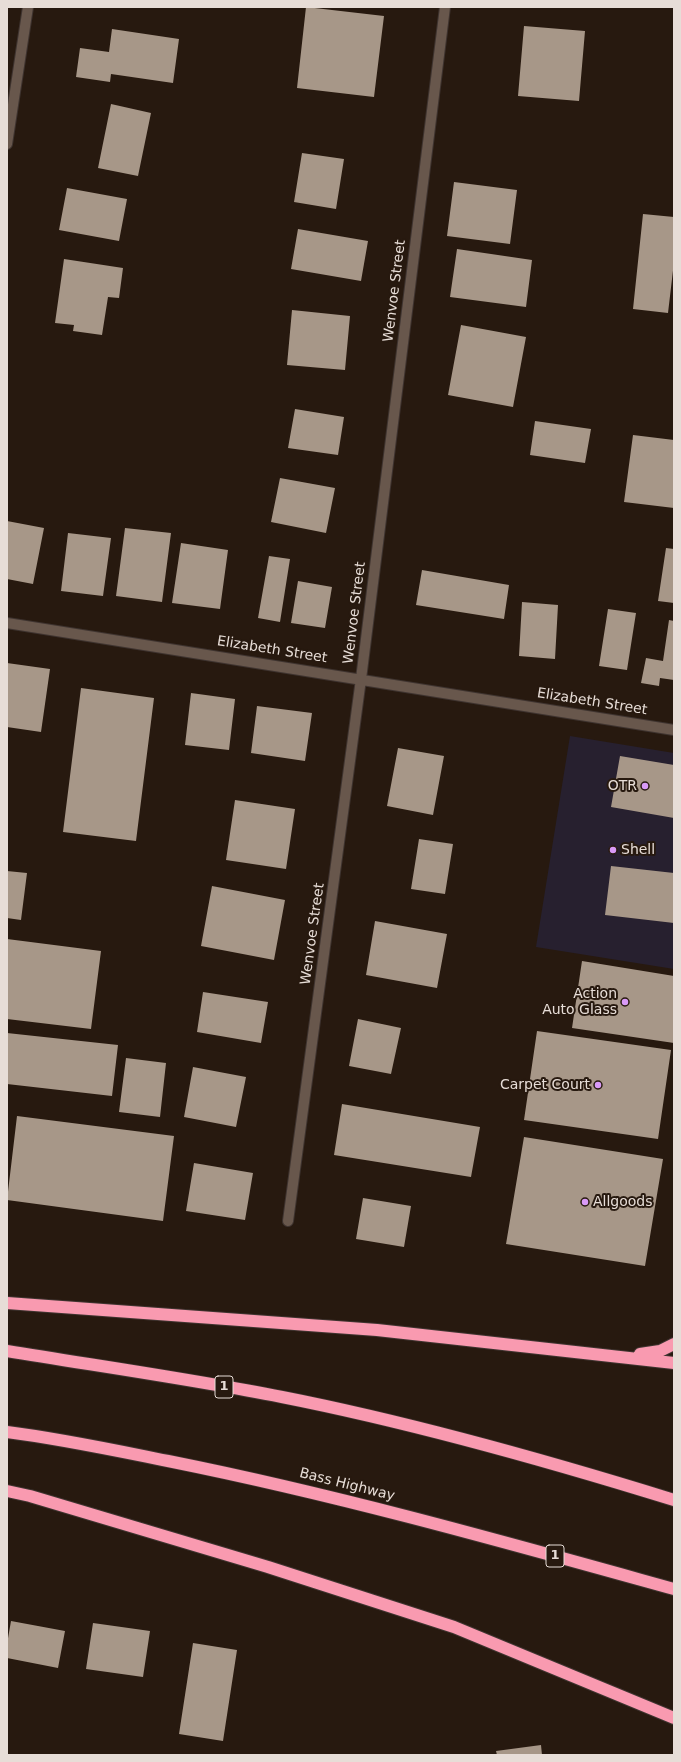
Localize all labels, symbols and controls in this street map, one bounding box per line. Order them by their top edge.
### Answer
street label: Wenvoe Street [380,239,410,343]
street label: Wenvoe Street [340,561,370,665]
street label: Elizabeth Street [216,633,328,667]
street label: Elizabeth Street [536,685,648,719]
place label: OTR [608,778,637,794]
marker: OTR [640,781,650,791]
place label: Shell [621,842,655,858]
marker: Shell [608,845,618,855]
street label: Wenvoe Street [298,882,328,986]
place label: Action Auto Glass [542,986,617,1018]
marker: Action Auto Glass [620,997,630,1007]
place label: Carpet Court [500,1077,590,1093]
marker: Carpet Court [593,1080,603,1090]
place label: Allgoods [593,1194,653,1210]
marker: Allgoods [580,1197,590,1207]
road number: 1 [215,1376,233,1398]
street label: Bass Highway [298,1465,396,1505]
road number: 1 [546,1545,564,1567]

